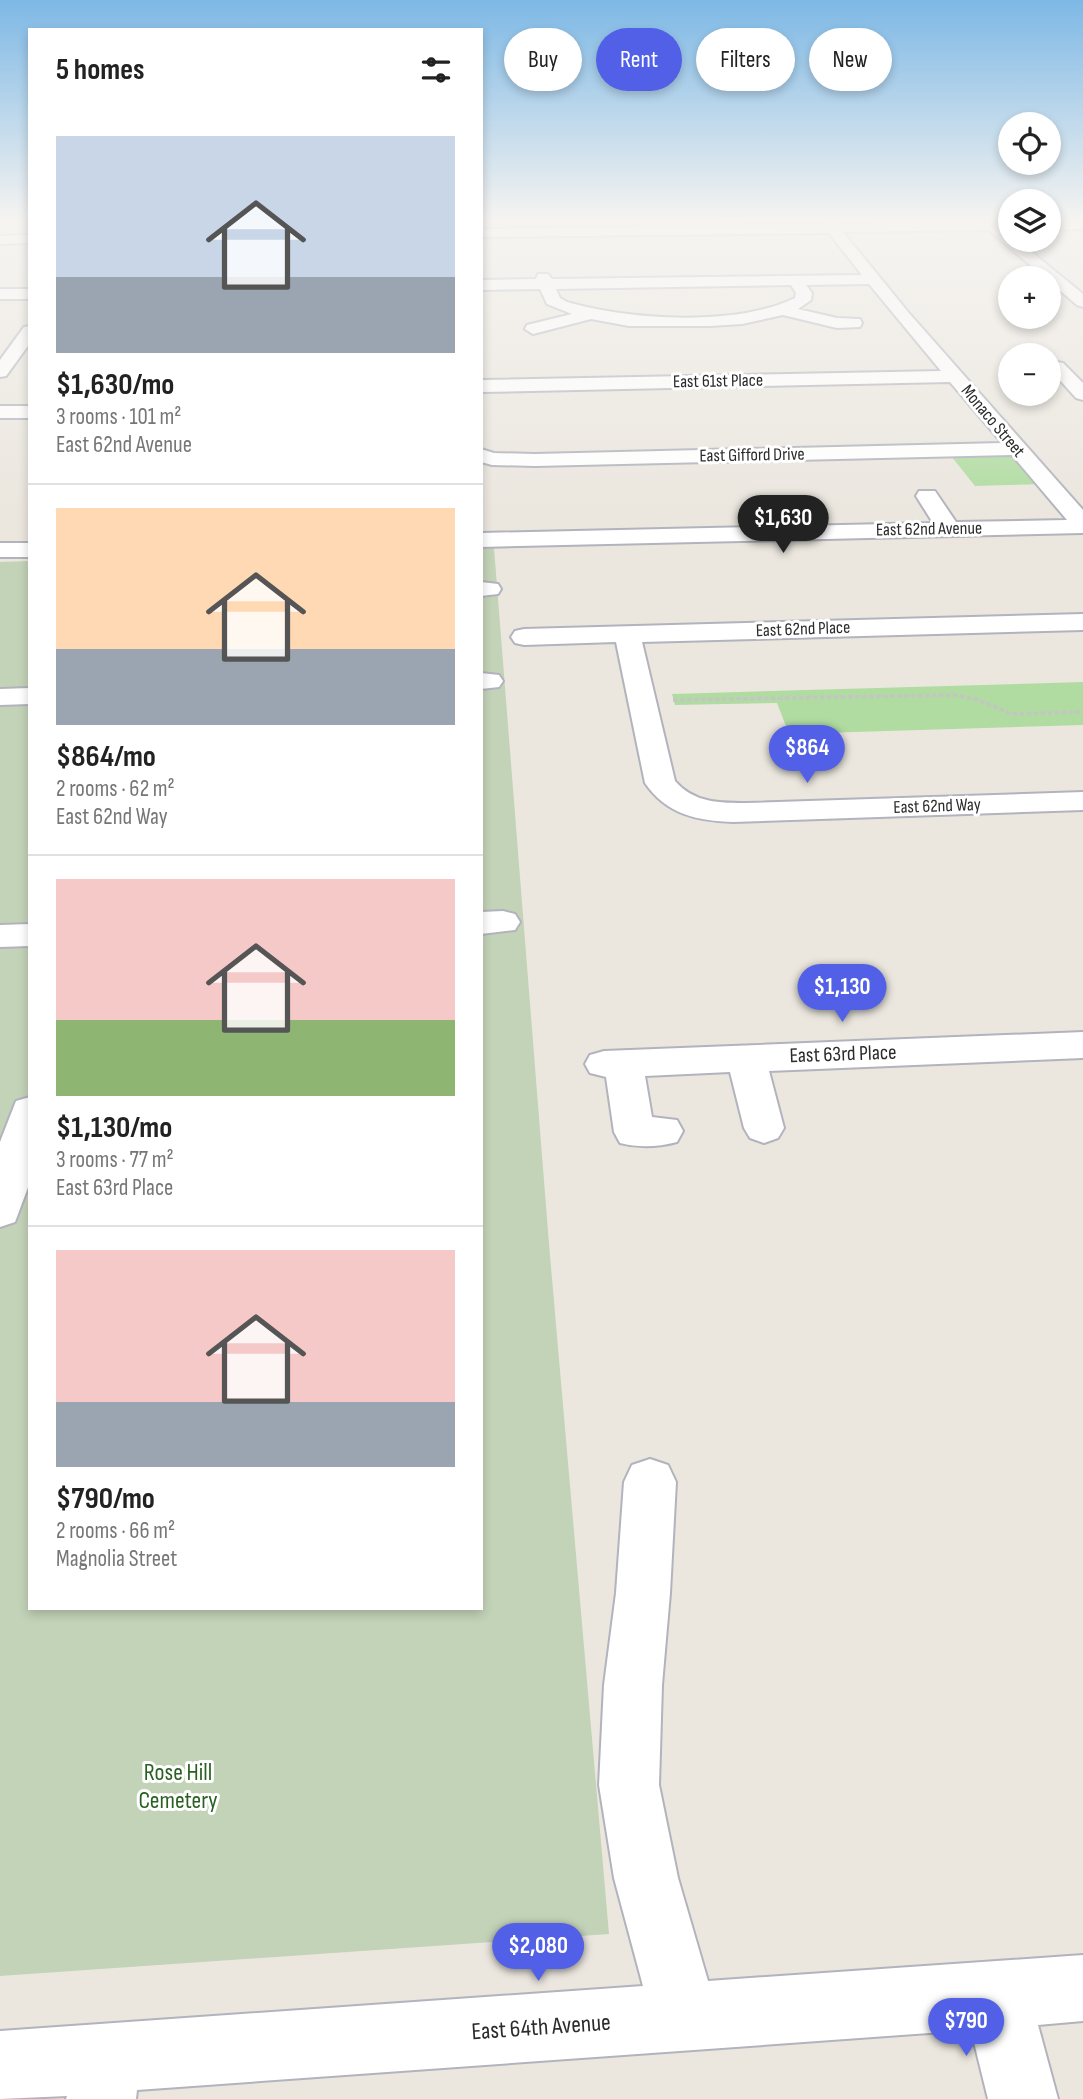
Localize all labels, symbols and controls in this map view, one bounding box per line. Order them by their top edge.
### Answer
chip: Buy [504,28,582,91]
chip: Rent [596,28,682,91]
chip: Filters [696,28,795,91]
chip: New [809,28,892,91]
icon: filters [417,51,455,89]
text: 5 homes [56,52,145,88]
map controls [998,112,1061,406]
button: locate [998,112,1061,175]
icon: home [193,182,319,308]
button: layers [998,189,1061,252]
button: + [998,266,1061,329]
button: − [998,343,1061,406]
text: $1,630/mo [56,367,174,403]
street label: East 61st Place [673,370,763,392]
street label: Monaco Street [957,380,1030,462]
text: 3 rooms · 101 m² [56,403,181,431]
text: East 62nd Avenue [56,431,192,459]
street label: East Gifford Drive [699,444,805,466]
pin: $1,630 [726,496,840,555]
text: $1,630 [754,504,812,532]
street label: East 62nd Avenue [876,518,982,540]
icon: home [193,554,319,680]
street label: East 62nd Place [755,617,851,641]
pin: $864 [766,726,848,785]
text: $864 [785,734,829,762]
text: $864/mo [56,739,156,775]
text: 2 rooms · 62 m² [56,775,175,803]
street label: East 62nd Way [893,794,981,818]
text: East 62nd Way [56,803,168,831]
icon: home [193,925,319,1051]
pin: $1,130 [785,964,899,1024]
text: $1,130 [814,973,871,1001]
street label: East 63rd Place [789,1040,897,1068]
text: $1,130/mo [56,1110,172,1146]
text: 3 rooms · 77 m² [56,1146,174,1174]
text: East 63rd Place [56,1174,173,1202]
icon: home [193,1296,319,1422]
text: $790/mo [56,1481,155,1517]
text: 2 rooms · 66 m² [56,1517,175,1545]
text: Magnolia Street [56,1545,177,1573]
park label: Rose Hill Cemetery [138,1758,218,1815]
pin: $2,080 [481,1924,595,1983]
text: $2,080 [508,1932,568,1960]
pin: $790 [925,1998,1007,2058]
text: $790 [944,2007,988,2035]
street label: East 64th Avenue [470,2008,612,2046]

